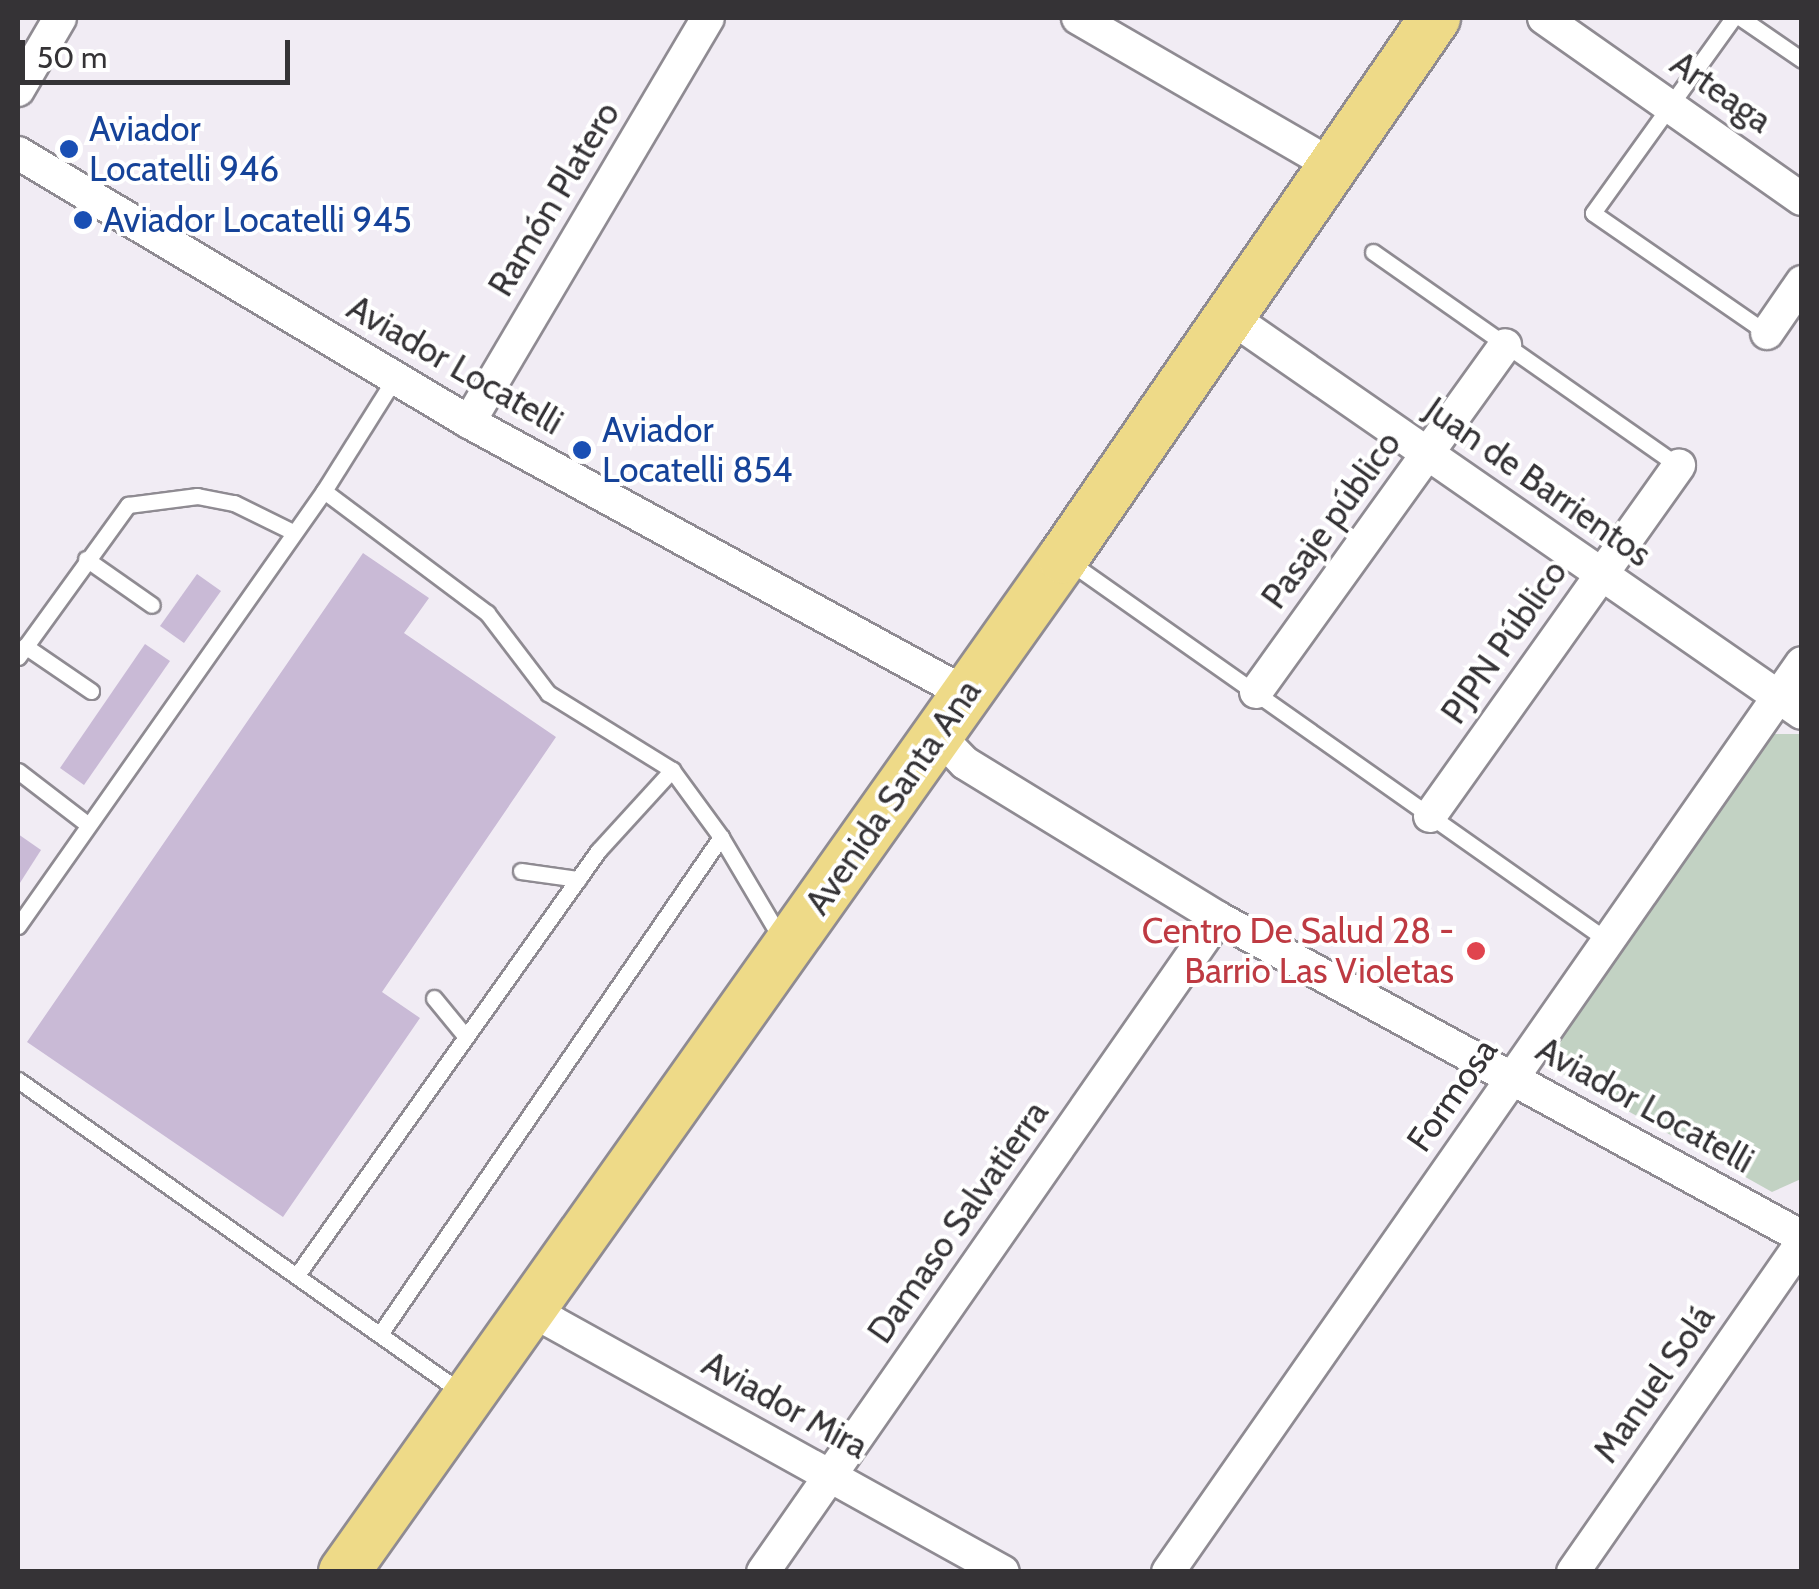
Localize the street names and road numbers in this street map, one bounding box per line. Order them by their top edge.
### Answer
street label: Arteaga [1663,42,1779,142]
street label: Ramón Platero [480,94,628,304]
street label: Aviador Locatelli [340,286,570,444]
street label: Juan de Barrientos [1417,388,1659,576]
street label: Pasaje público [1253,423,1409,617]
street label: PJPN Público [1432,552,1576,732]
street label: Avenida Santa Ana [796,671,990,923]
street label: Aviador Locatelli [1529,1028,1761,1182]
street label: Formosa [1398,1030,1506,1160]
street label: Damaso Salvatierra [859,1093,1057,1351]
street label: Manuel Solá [1585,1298,1723,1470]
street label: Aviador Mira [695,1342,875,1468]

